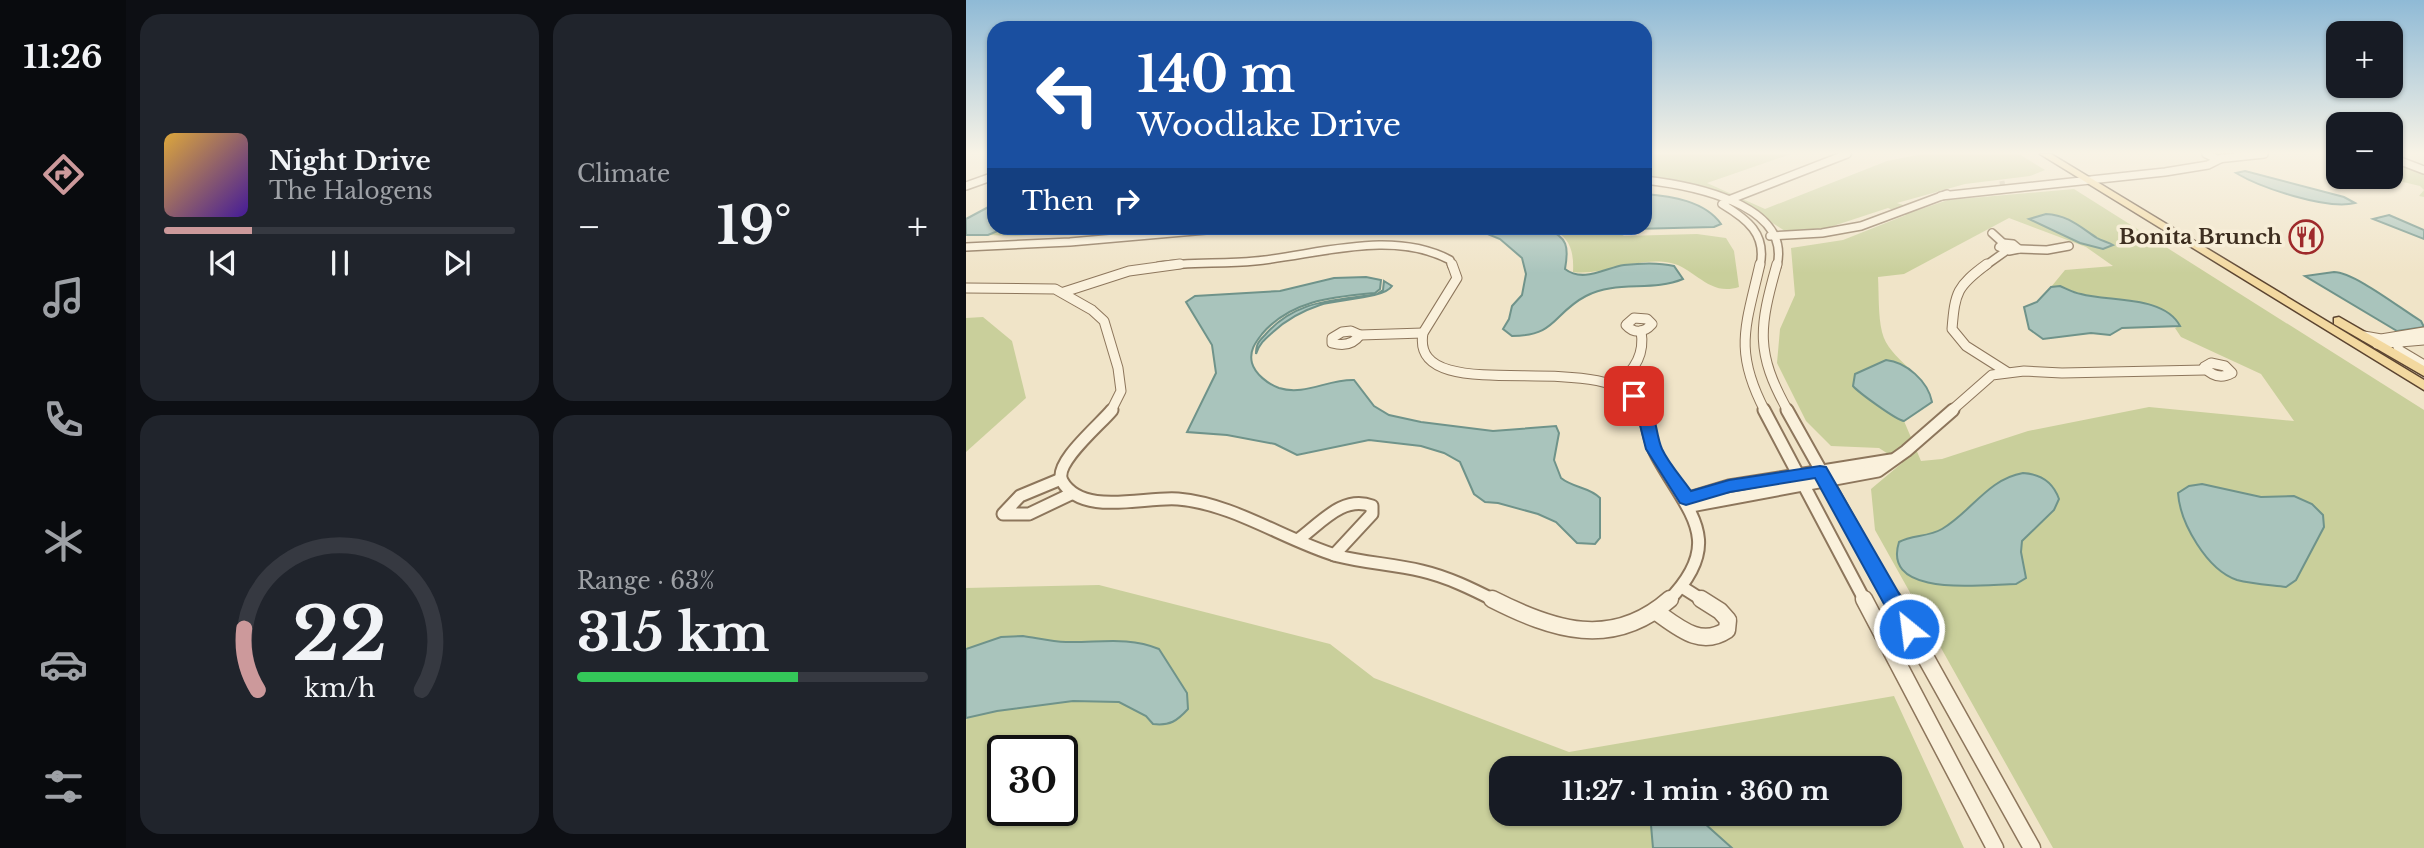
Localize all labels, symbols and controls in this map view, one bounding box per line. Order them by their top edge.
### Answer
map controls [2326,21,2403,189]
button: + [2326,21,2403,98]
text: 11:26 [23,37,103,77]
text: 140 m [1137,44,1295,105]
icon: left [1022,49,1113,140]
text: Woodlake Drive [1137,105,1401,145]
button: − [2326,112,2403,189]
text: Night Drive [269,145,431,177]
icon: directions [39,150,88,199]
text: Climate [577,160,670,188]
text: The Halogens [269,177,433,205]
icon: right [1108,182,1146,220]
text: Then [1022,185,1094,217]
text: 19° [717,194,792,258]
text: − [577,203,601,250]
text: + [907,203,928,250]
restaurant icon: Bonita Brunch [2287,218,2325,256]
place label: Bonita Brunch [2119,224,2282,250]
icon: previous [204,244,242,282]
icon: pause [321,244,359,282]
icon: next [438,244,476,282]
icon: music [39,273,88,322]
pin [1604,366,1664,426]
icon: arrive [1615,377,1653,415]
icon: phone [39,395,88,444]
icon: climate [39,517,88,566]
text: Range · 63% [577,567,715,595]
text: 22 [292,590,387,681]
position arrow [1872,592,1946,666]
text: 315 km [577,601,770,665]
icon: car [39,640,88,689]
text: km/h [304,673,375,704]
speed limit sign: 30 [987,735,1078,826]
icon: filters [39,762,88,811]
text: 11:27 · 1 min · 360 m [1562,775,1829,807]

